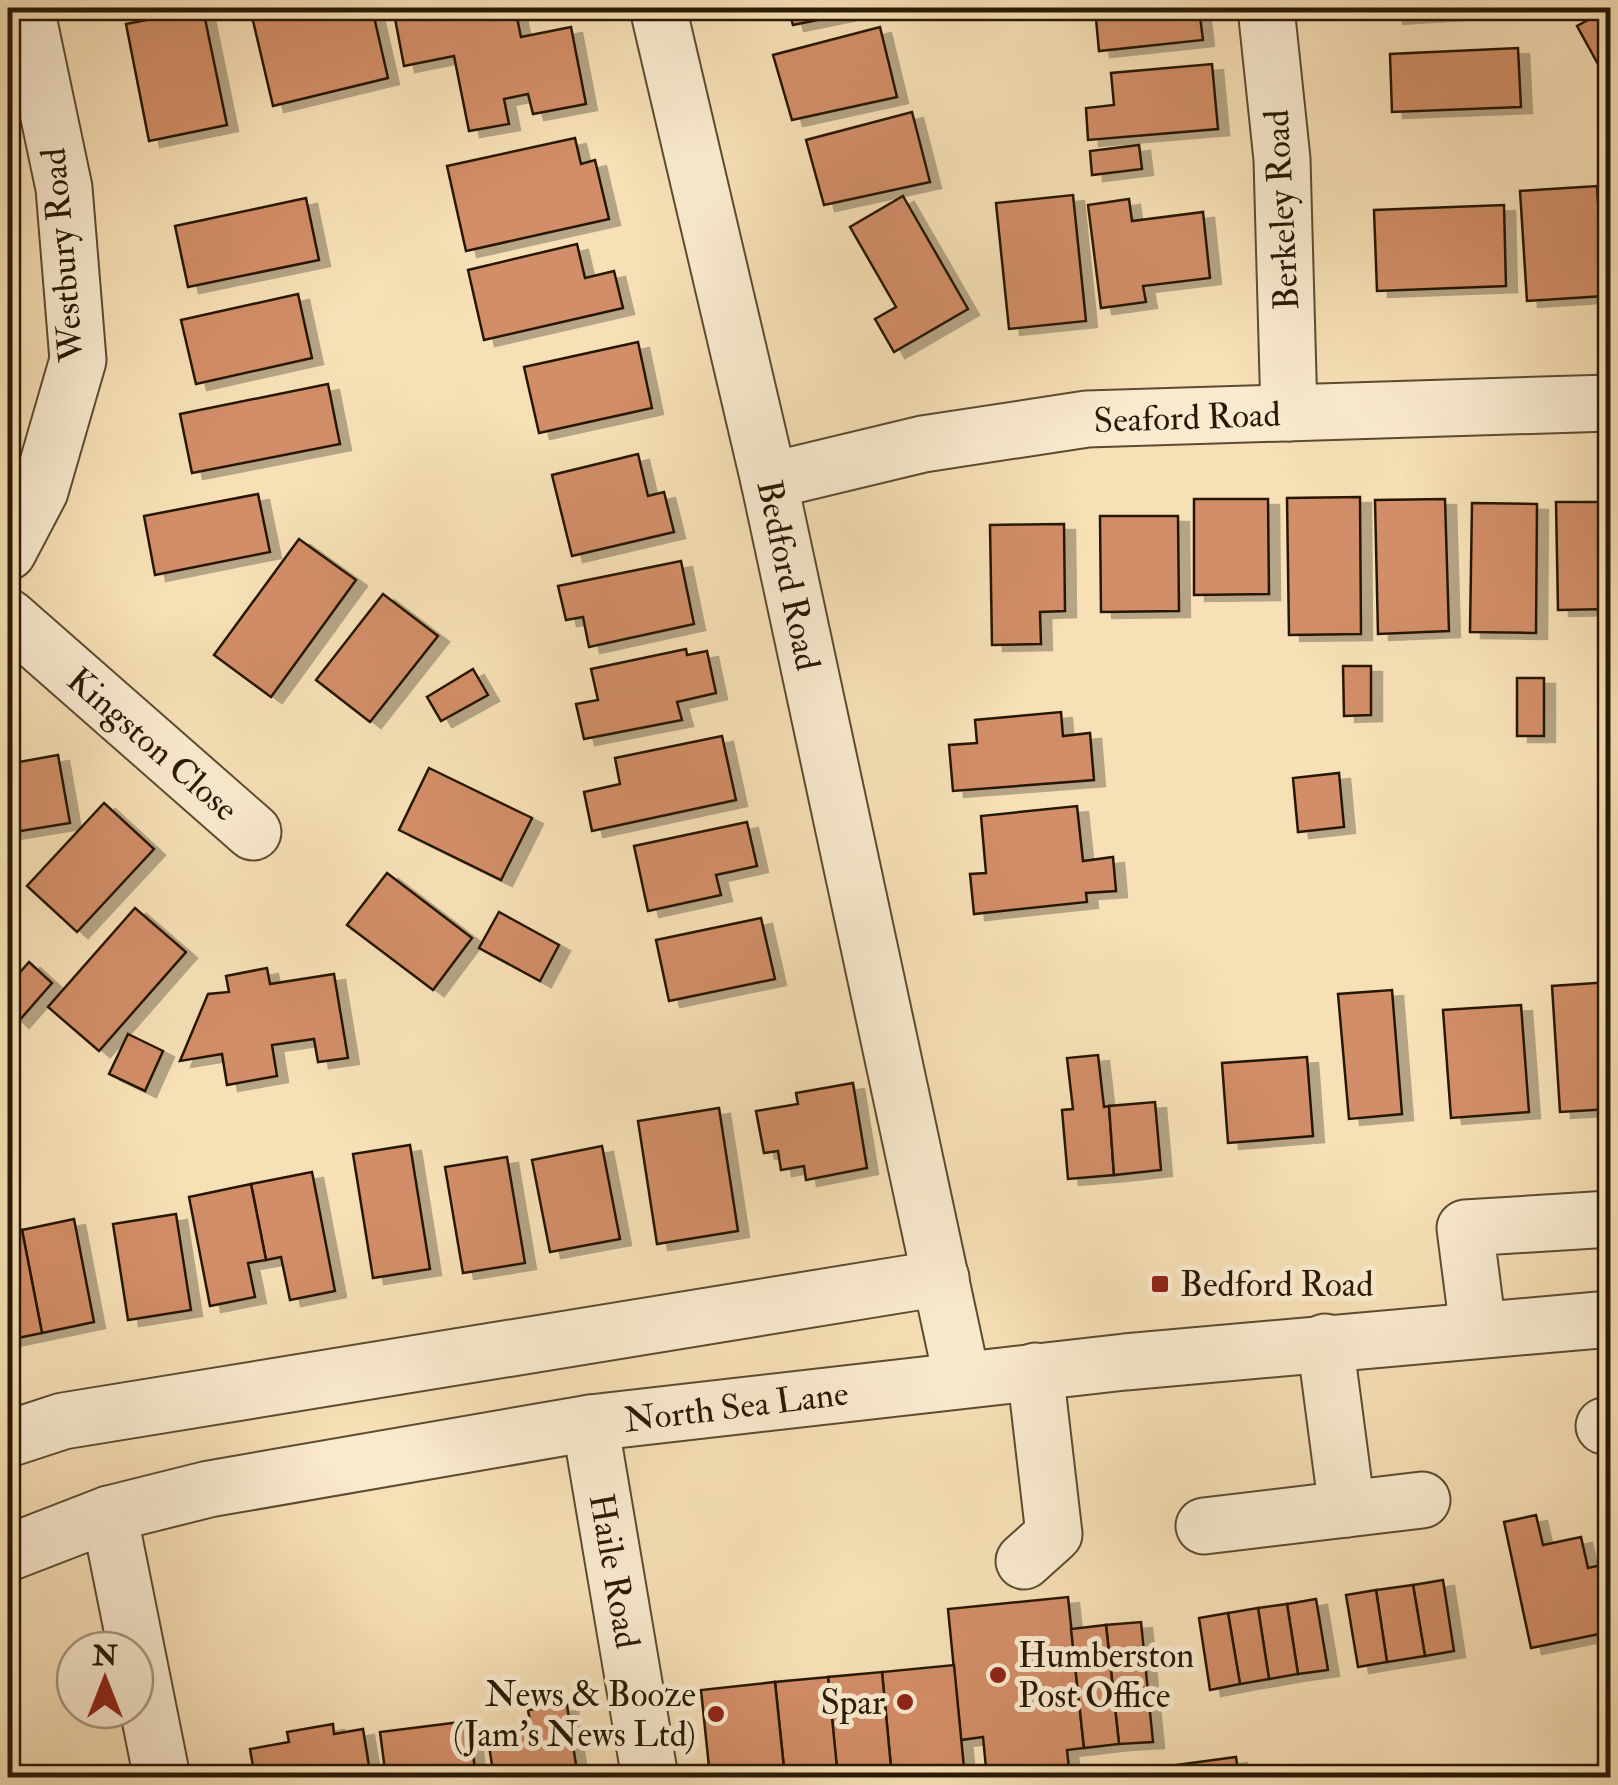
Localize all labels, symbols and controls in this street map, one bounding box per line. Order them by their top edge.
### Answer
street label: Berkeley Road [1255,109,1309,311]
street label: Westbury Road [32,146,94,365]
street label: Seaford Road [1093,393,1281,443]
street label: Bedford Road [746,476,830,674]
street label: Kingston Close [58,658,247,831]
place label: Bedford Road [1180,1263,1373,1307]
marker: Bedford Road [1149,1273,1171,1295]
street label: North Sea Lane [621,1371,851,1443]
street label: Haile Road [579,1490,649,1652]
north arrow [55,1630,155,1730]
place label: Humberston Post Office [1018,1634,1194,1718]
text: N [91,1639,118,1674]
marker: Humberston Post Office [987,1664,1009,1686]
place label: News & Booze (Jam's News Ltd) [453,1673,696,1757]
place label: Spar [820,1681,885,1725]
marker: Spar [894,1691,916,1713]
marker: News & Booze (Jam's News Ltd) [705,1703,727,1725]

